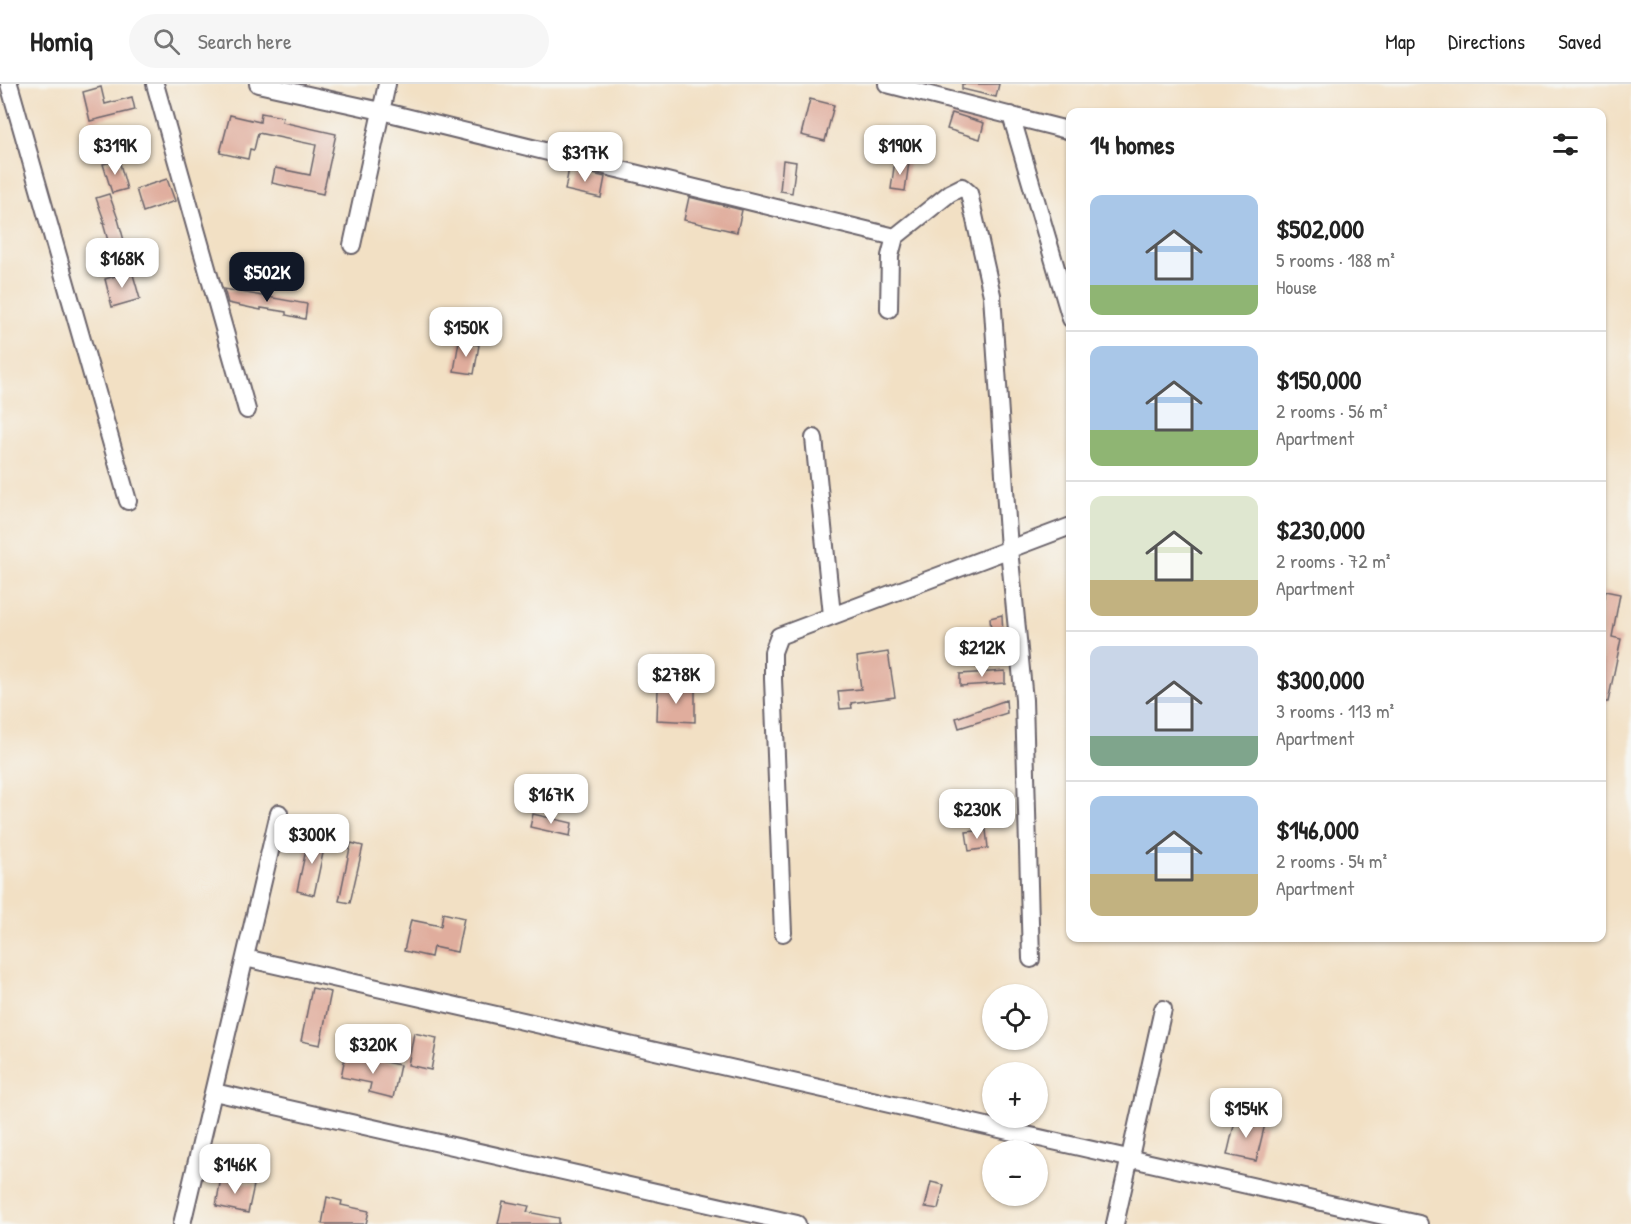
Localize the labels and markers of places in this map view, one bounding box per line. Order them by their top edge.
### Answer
pin: $319K [73,125,157,176]
pin: $190K [858,125,942,176]
pin: $317K [543,132,627,183]
pin: $168K [80,238,164,289]
pin: $502K [225,252,309,303]
pin: $150K [424,307,508,358]
pin: $212K [940,627,1024,678]
pin: $278K [634,654,718,705]
pin: $167K [509,774,593,825]
pin: $230K [935,789,1019,840]
pin: $300K [270,814,354,865]
pin: $320K [331,1024,415,1075]
pin: $154K [1204,1088,1288,1139]
pin: $146K [193,1144,277,1195]

